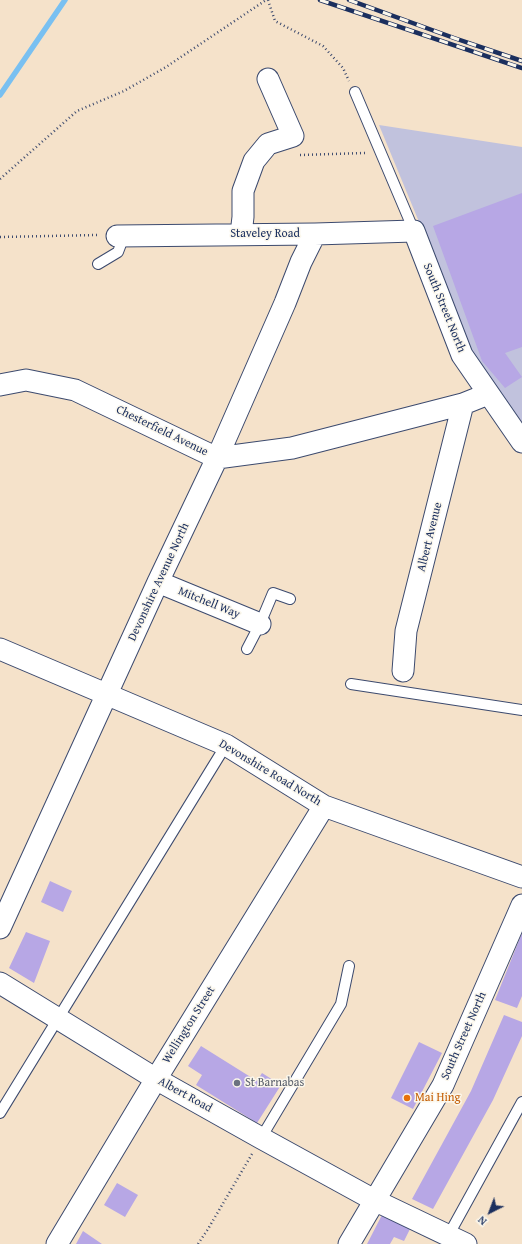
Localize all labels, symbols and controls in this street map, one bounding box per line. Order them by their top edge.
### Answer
street label: Staveley Road [230,227,300,241]
street label: South Street North [420,261,468,355]
street label: Chesterfield Avenue [114,402,210,460]
street label: Albert Avenue [414,501,446,573]
street label: Devonshire Avenue North [125,521,193,643]
street label: Mitchell Way [176,584,242,622]
street label: Devonshire Road North [216,737,324,809]
street label: Wellington Street [160,984,218,1066]
street label: South Street North [438,990,490,1082]
street label: Albert Road [156,1074,214,1116]
place label: St Barnabas [245,1076,304,1090]
marker: St Barnabas [232,1078,242,1088]
place label: Mai Hing [415,1091,461,1105]
marker: Mai Hing [402,1093,412,1103]
north arrow [470,1192,510,1232]
text: N [474,1213,490,1229]

